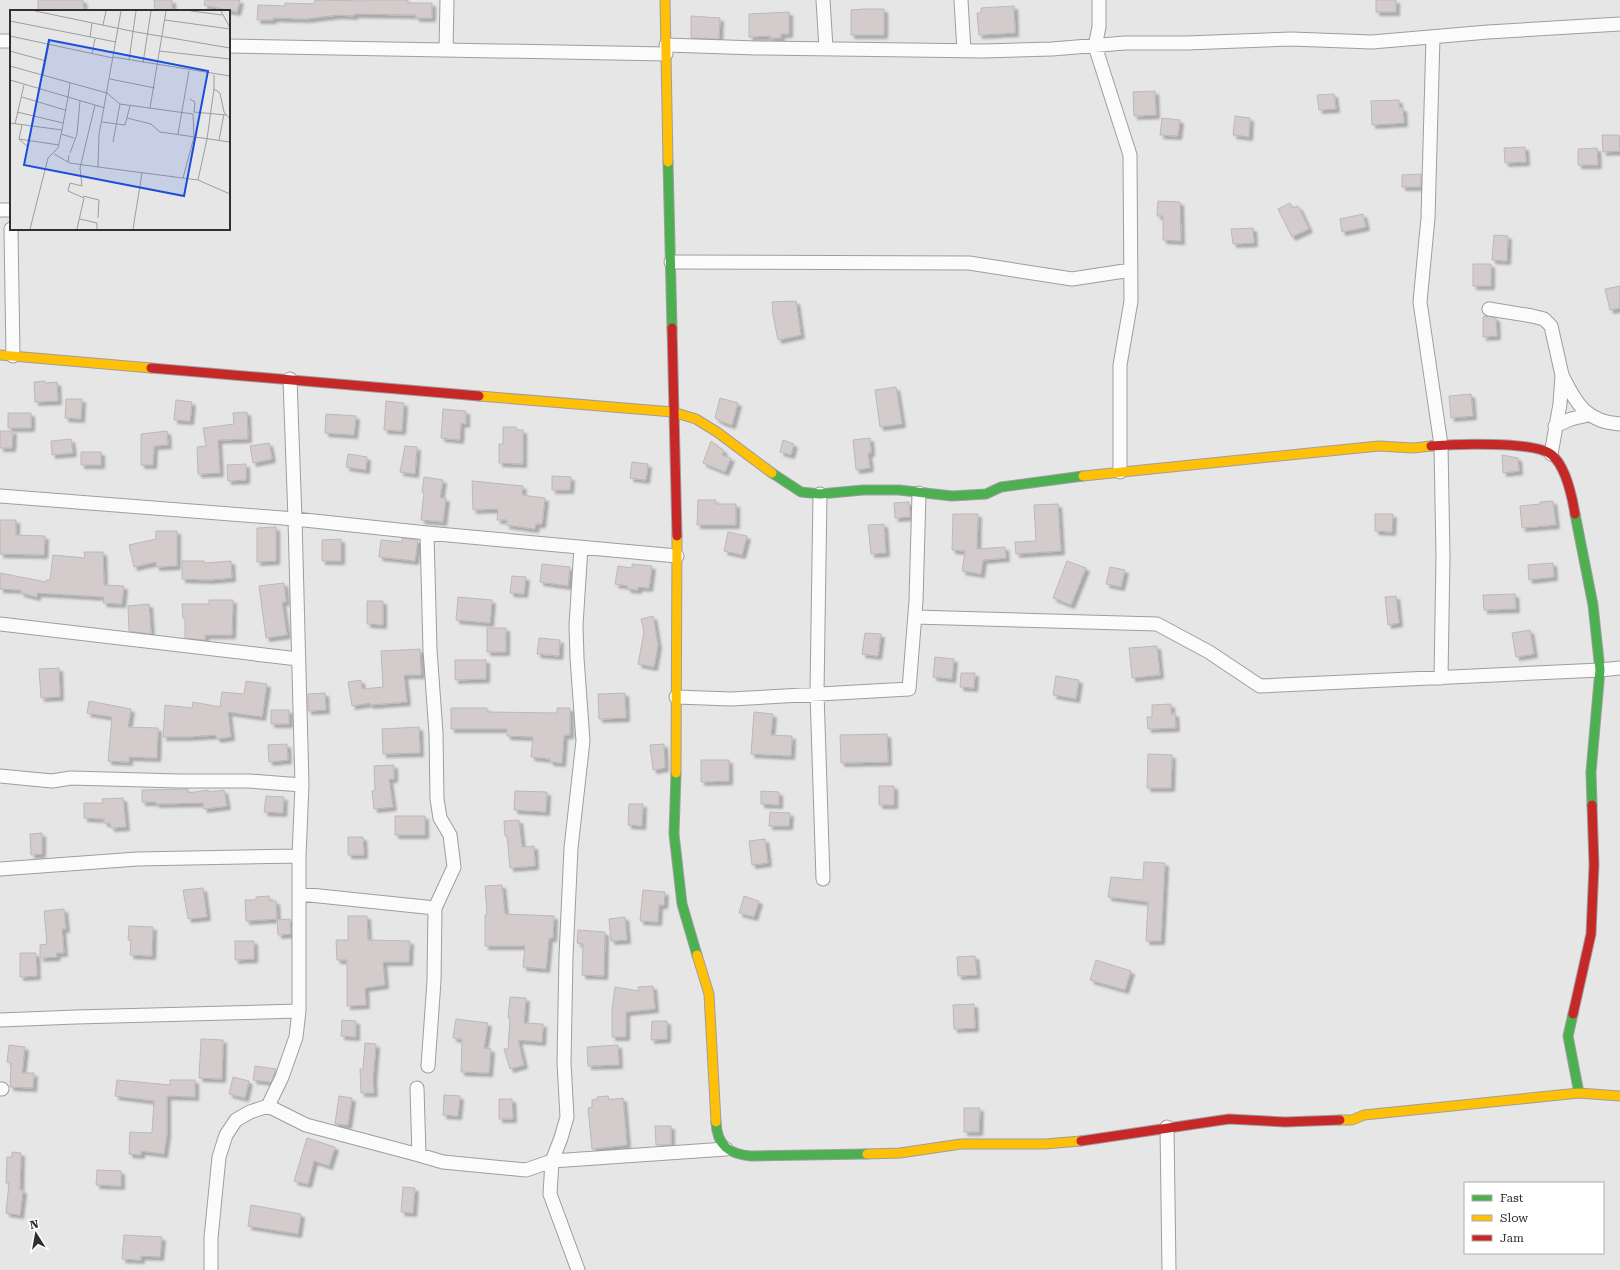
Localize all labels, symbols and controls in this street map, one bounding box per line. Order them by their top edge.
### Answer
inset map [10,10,230,230]
legend [1464,1182,1604,1254]
text: Fast [1500,1191,1524,1205]
text: Slow [1500,1211,1528,1225]
north arrow [16,1214,56,1254]
text: N [29,1217,40,1232]
text: Jam [1500,1231,1524,1245]

